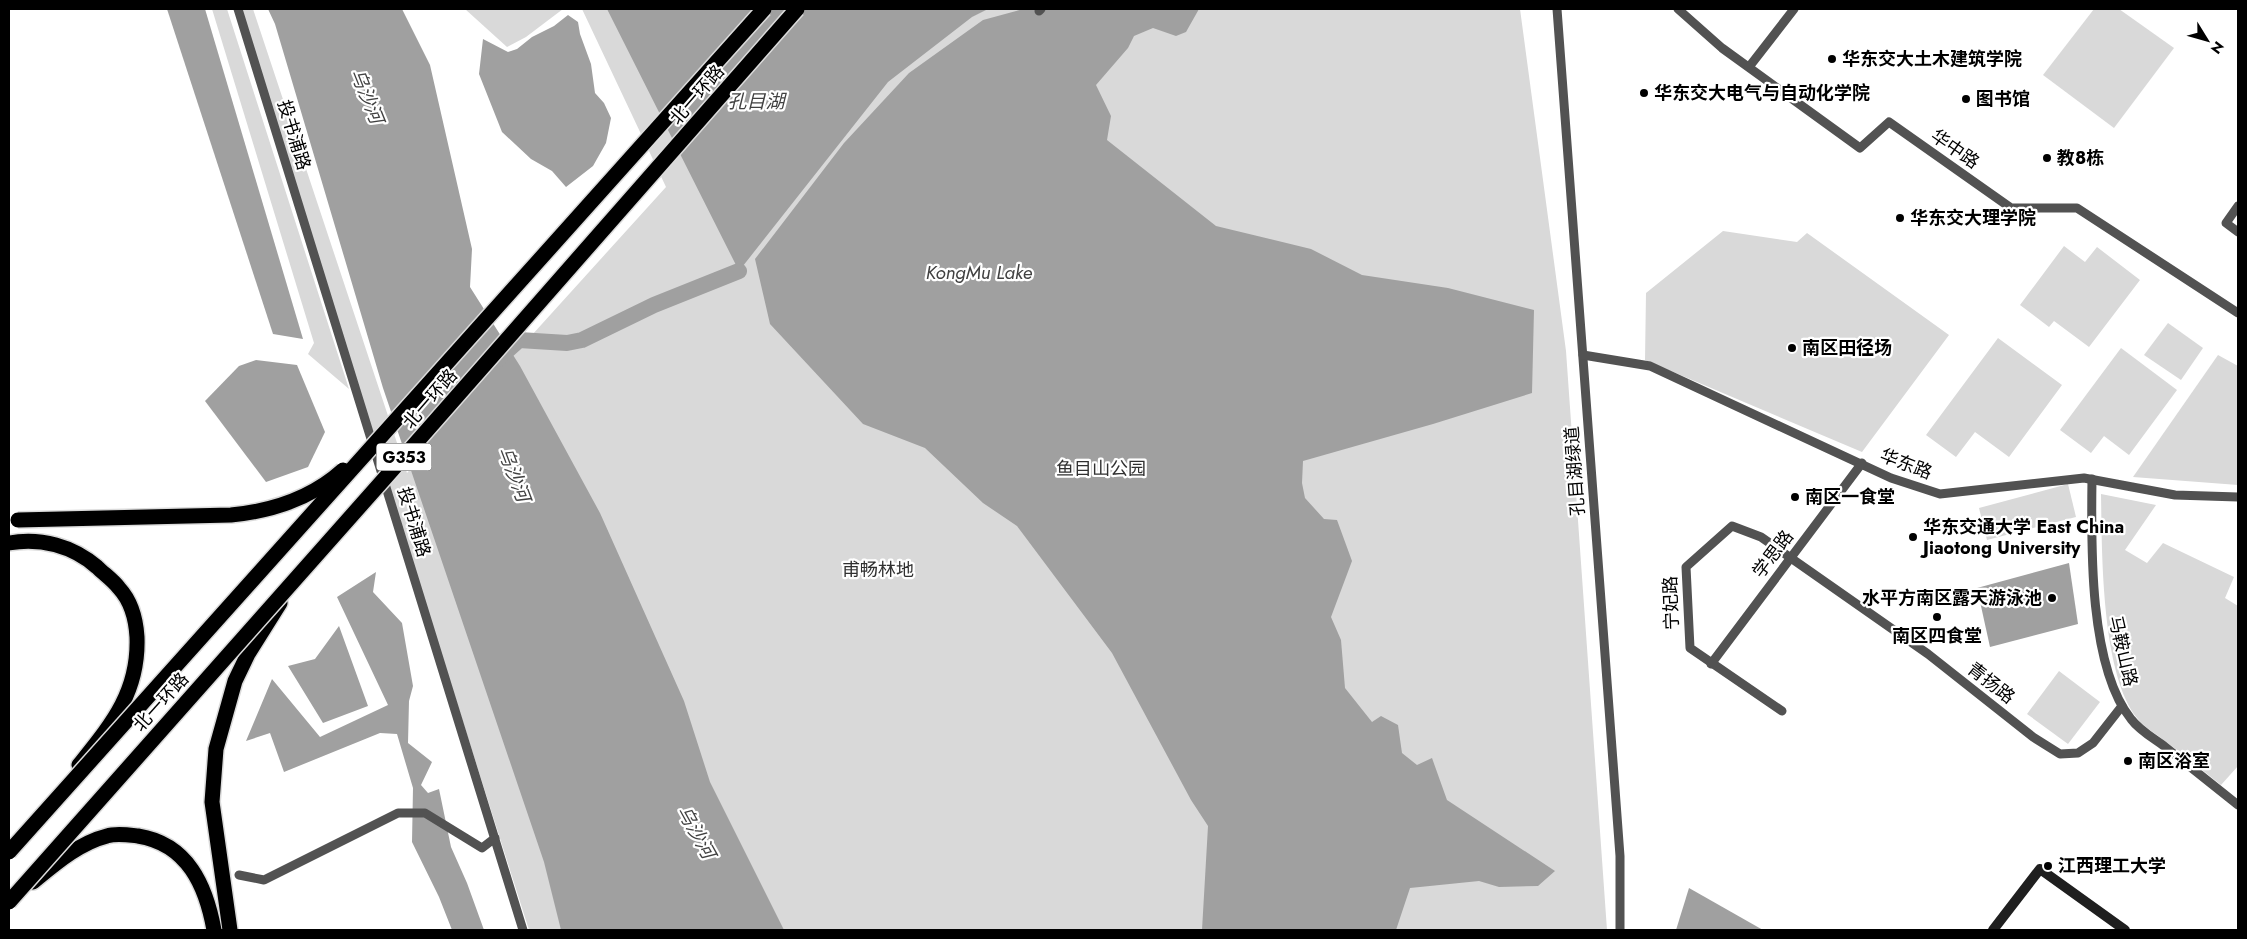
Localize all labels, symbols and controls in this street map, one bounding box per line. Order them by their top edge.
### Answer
north arrow [2182,15,2232,65]
text: N [2206,37,2229,58]
place label: 华东交大土木建筑学院 [1842,46,2022,72]
marker: 华东交大土木建筑学院 [1826,53,1838,65]
street label: 北一环路 [664,59,730,131]
water label: 乌沙河 [344,65,392,131]
place label: 华东交大电气与自动化学院 [1654,80,1870,106]
place label: 图书馆 [1976,86,2030,112]
marker: 华东交大电气与自动化学院 [1638,87,1650,99]
water label: 孔目湖 [727,88,787,115]
marker: 图书馆 [1960,93,1972,105]
street label: 投书浦路 [271,97,317,173]
street label: 华中路 [1925,123,1985,175]
place label: 教8栋 [2057,145,2104,171]
marker: 教8栋 [2041,152,2053,164]
place label: 华东交大理学院 [1910,205,2036,231]
marker: 华东交大理学院 [1894,212,1906,224]
water label: KongMu Lake [926,259,1033,286]
place label: 南区田径场 [1802,335,1892,361]
marker: 南区田径场 [1786,342,1798,354]
street label: 北一环路 [397,363,463,435]
street label: 孔目湖绿道 [1559,425,1591,517]
street label: 华东路 [1876,442,1936,486]
water label: 乌沙河 [491,443,538,509]
road number: G353 [376,444,432,471]
park label: 鱼目山公园 [1056,456,1146,482]
street label: 投书浦路 [391,484,437,560]
place label: 南区一食堂 [1805,484,1895,510]
marker: 南区一食堂 [1789,491,1801,503]
place label: 华东交通大学 East China Jiaotong University [1920,514,2124,561]
street label: 学思路 [1746,525,1800,583]
marker: 华东交通大学 East China Jiaotong University [1907,531,1919,543]
park label: 甫畅林地 [842,557,914,583]
street label: 宁妃路 [1657,576,1685,630]
place label: 水平方南区露天游泳池 [1862,585,2042,611]
marker: 水平方南区露天游泳池 [2046,592,2058,604]
marker: 南区四食堂 [1931,611,1943,623]
street label: 马鞍山路 [2102,613,2144,689]
place label: 南区四食堂 [1892,623,1982,649]
street label: 青扬路 [1962,656,2020,710]
street label: 北一环路 [127,667,195,737]
place label: 南区浴室 [2138,748,2210,774]
marker: 南区浴室 [2122,755,2134,767]
water label: 乌沙河 [670,801,724,867]
place label: 江西理工大学 [2058,853,2166,879]
marker: 江西理工大学 [2042,860,2054,872]

